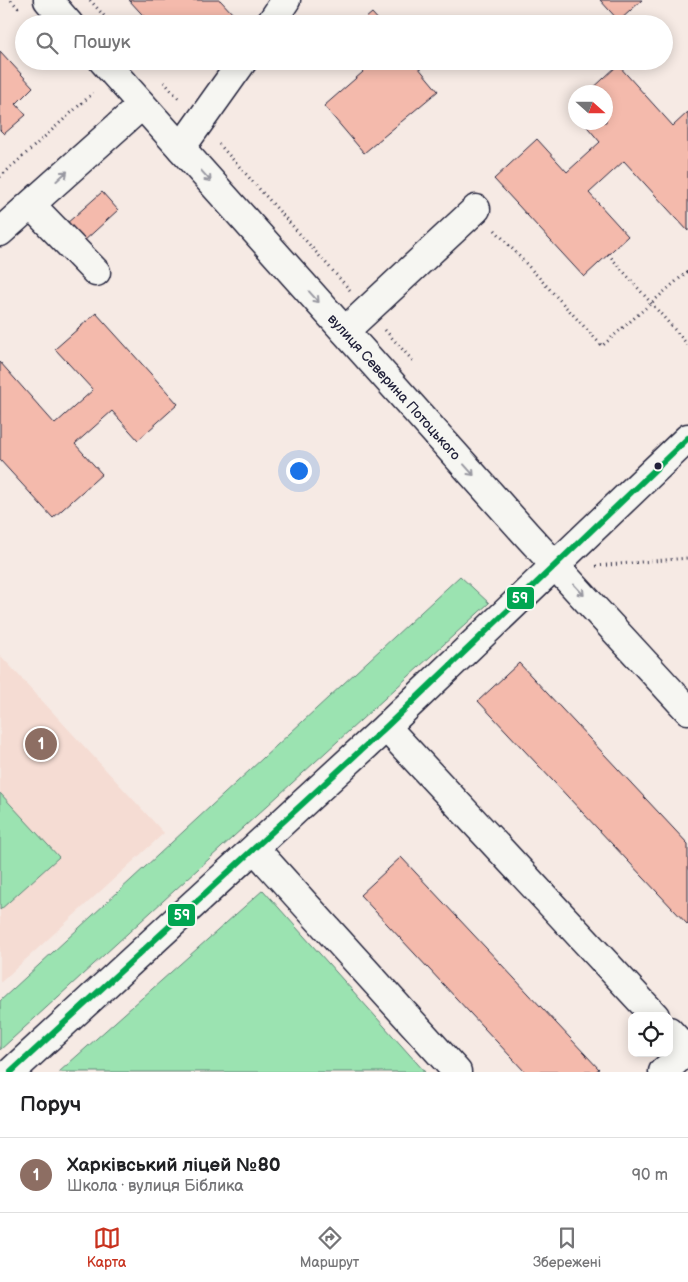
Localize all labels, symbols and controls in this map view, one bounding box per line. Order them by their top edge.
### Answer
search box [15,15,673,70]
icon: search [33,29,61,57]
text: Пошук [73,31,131,54]
north arrow [568,85,613,130]
one-way arrow [200,169,212,182]
one-way arrow [56,170,69,182]
one-way arrow [308,290,320,303]
street label: вулиця Северина Потоцького [324,310,464,464]
your location [286,458,312,484]
unlabelled marker [653,461,663,471]
one-way arrow [463,464,475,477]
one-way arrow [573,584,585,596]
line badge: 59 [506,586,535,610]
text: 59 [512,590,528,607]
pin: 1 [25,725,57,763]
line badge: 59 [167,903,196,927]
text: 59 [174,907,190,924]
map controls [628,1012,673,1057]
button: locate [628,1012,673,1057]
text: Поруч [20,1092,81,1117]
text: Харківський ліцей №80 [67,1154,281,1177]
text: 1 [33,1166,39,1185]
text: 90 m [632,1166,668,1185]
text: Школа · вулиця Біблика [67,1177,244,1196]
tab: Карта [87,1224,126,1271]
tab: Маршрут [300,1224,359,1271]
tab: Збережені [533,1224,601,1271]

